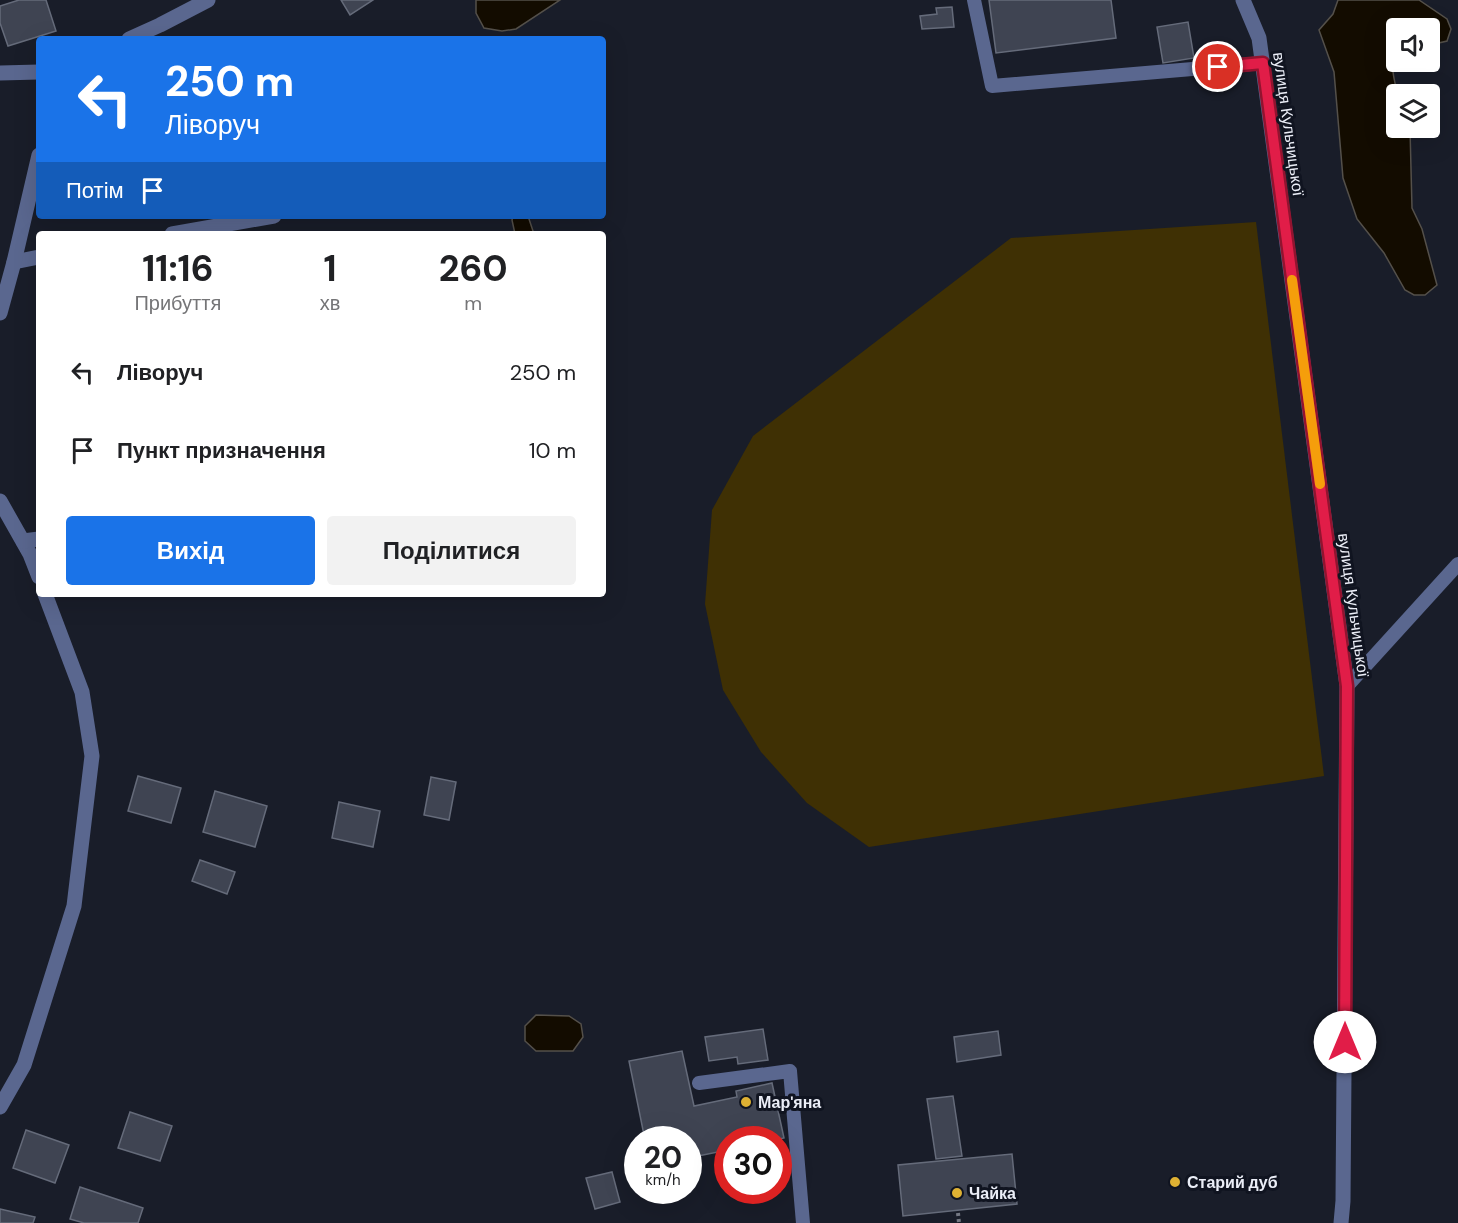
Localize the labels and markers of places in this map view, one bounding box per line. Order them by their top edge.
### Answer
pin [1192,41,1243,92]
place label: Мар'яна [758,1092,821,1113]
marker: Мар'яна [739,1095,753,1109]
place label: Старий дуб [1187,1172,1278,1193]
marker: Старий дуб [1168,1175,1182,1189]
place label: Чайка [969,1183,1016,1204]
marker: Чайка [950,1186,964,1200]

